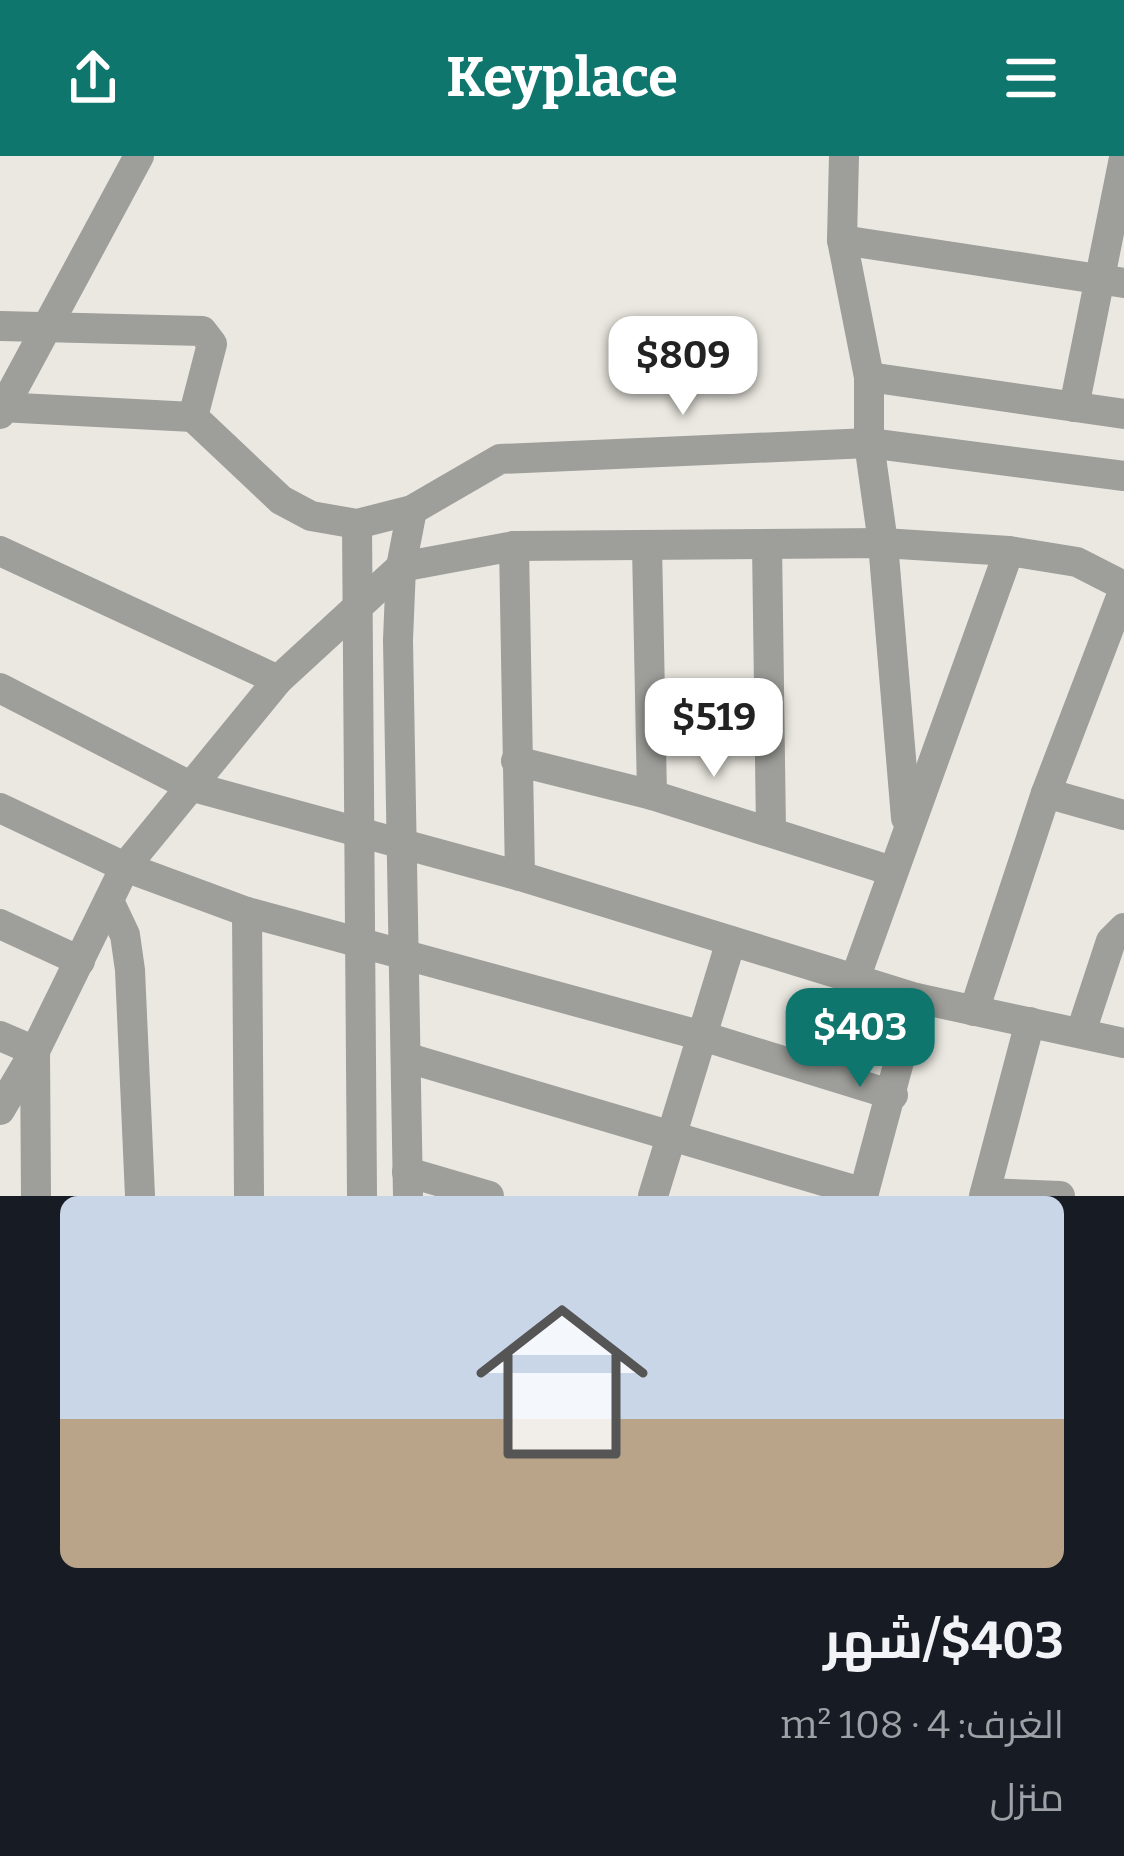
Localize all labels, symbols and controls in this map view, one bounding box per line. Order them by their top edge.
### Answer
icon: share [60,45,126,111]
icon: menu [998,45,1064,111]
text: Keyplace [446,46,678,110]
pin: $809 [612,316,754,418]
text: $809 [636,332,730,378]
pin: $519 [643,678,785,780]
text: $519 [672,694,756,740]
pin: $403 [789,988,931,1090]
text: $403 [813,1004,907,1050]
icon: home [454,1274,670,1490]
text: $403/شهر [823,1610,1064,1672]
text: الغرف: 4 · 108 m² [780,1702,1064,1748]
text: منزل [990,1775,1064,1821]

